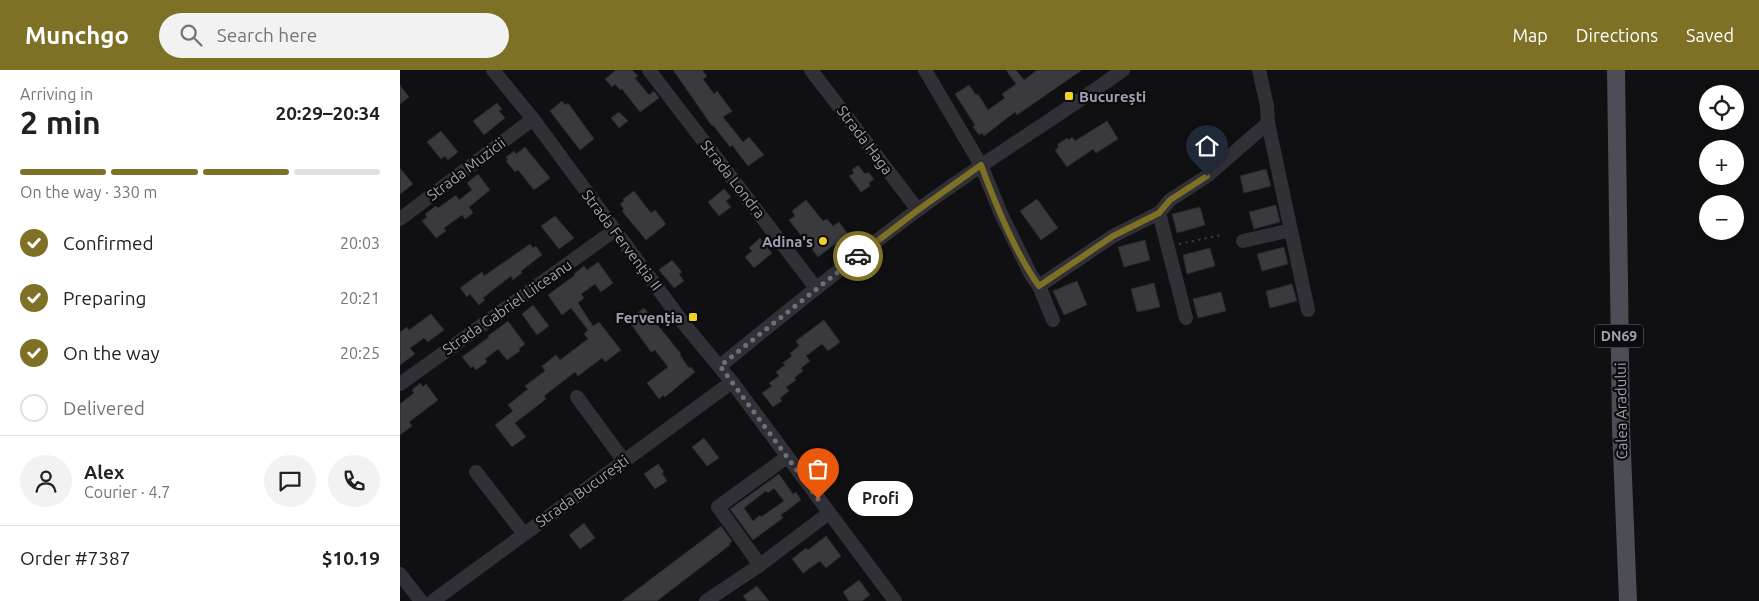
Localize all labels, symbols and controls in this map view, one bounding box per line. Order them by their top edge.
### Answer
search box [159,13,509,58]
icon: search [177,21,205,49]
text: Munchgo [25,22,129,49]
text: Search here [217,24,317,46]
text: Map [1512,25,1548,45]
text: Directions [1576,25,1658,45]
text: Saved [1686,25,1734,45]
text: Arriving in [20,85,93,103]
map controls [1699,85,1744,240]
button: locate [1699,85,1744,130]
place label: București [1079,88,1146,105]
marker: București [1063,90,1075,102]
text: 20:29–20:34 [275,102,380,124]
street label: Strada Haga [834,102,896,178]
text: 2 min [20,104,101,140]
pin [1186,125,1228,176]
icon: home [1193,132,1221,160]
street label: Strada Muzicii [424,134,508,204]
street label: Strada Londra [697,137,769,221]
button: + [1699,140,1744,185]
text: On the way · 330 m [20,183,157,201]
street label: Strada Fervenția II [579,186,665,294]
button: − [1699,195,1744,240]
icon: check [20,229,48,257]
courier [833,231,883,281]
text: Confirmed [63,232,154,254]
place label: Adina's [762,233,813,250]
text: 20:03 [340,234,380,252]
marker: Adina's [817,235,829,247]
icon: car [844,242,872,270]
street label: Strada Gabriel Liiceanu [439,256,575,358]
icon: check [20,284,48,312]
text: Preparing [63,287,147,309]
text: 20:21 [340,289,380,307]
place label: Fervenția [615,309,683,326]
marker: Fervenția [687,311,699,323]
road number: DN69 [1595,325,1643,348]
icon: check [20,339,48,367]
text: On the way [63,342,160,364]
text: 20:25 [340,344,380,362]
street label: Calea Aradului [1612,362,1630,460]
text: Delivered [63,397,145,419]
pin [797,448,839,499]
street label: Strada București [532,452,632,530]
button: person [20,455,72,507]
button: chat [264,455,316,507]
button: phone [328,455,380,507]
icon: bag [804,455,832,483]
text: Alex [84,461,124,483]
callout: Profi [848,482,913,516]
text: Courier · 4.7 [84,483,170,501]
text: Profi [862,489,899,507]
text: Order #7387 [20,547,130,569]
text: $10.19 [322,547,380,569]

